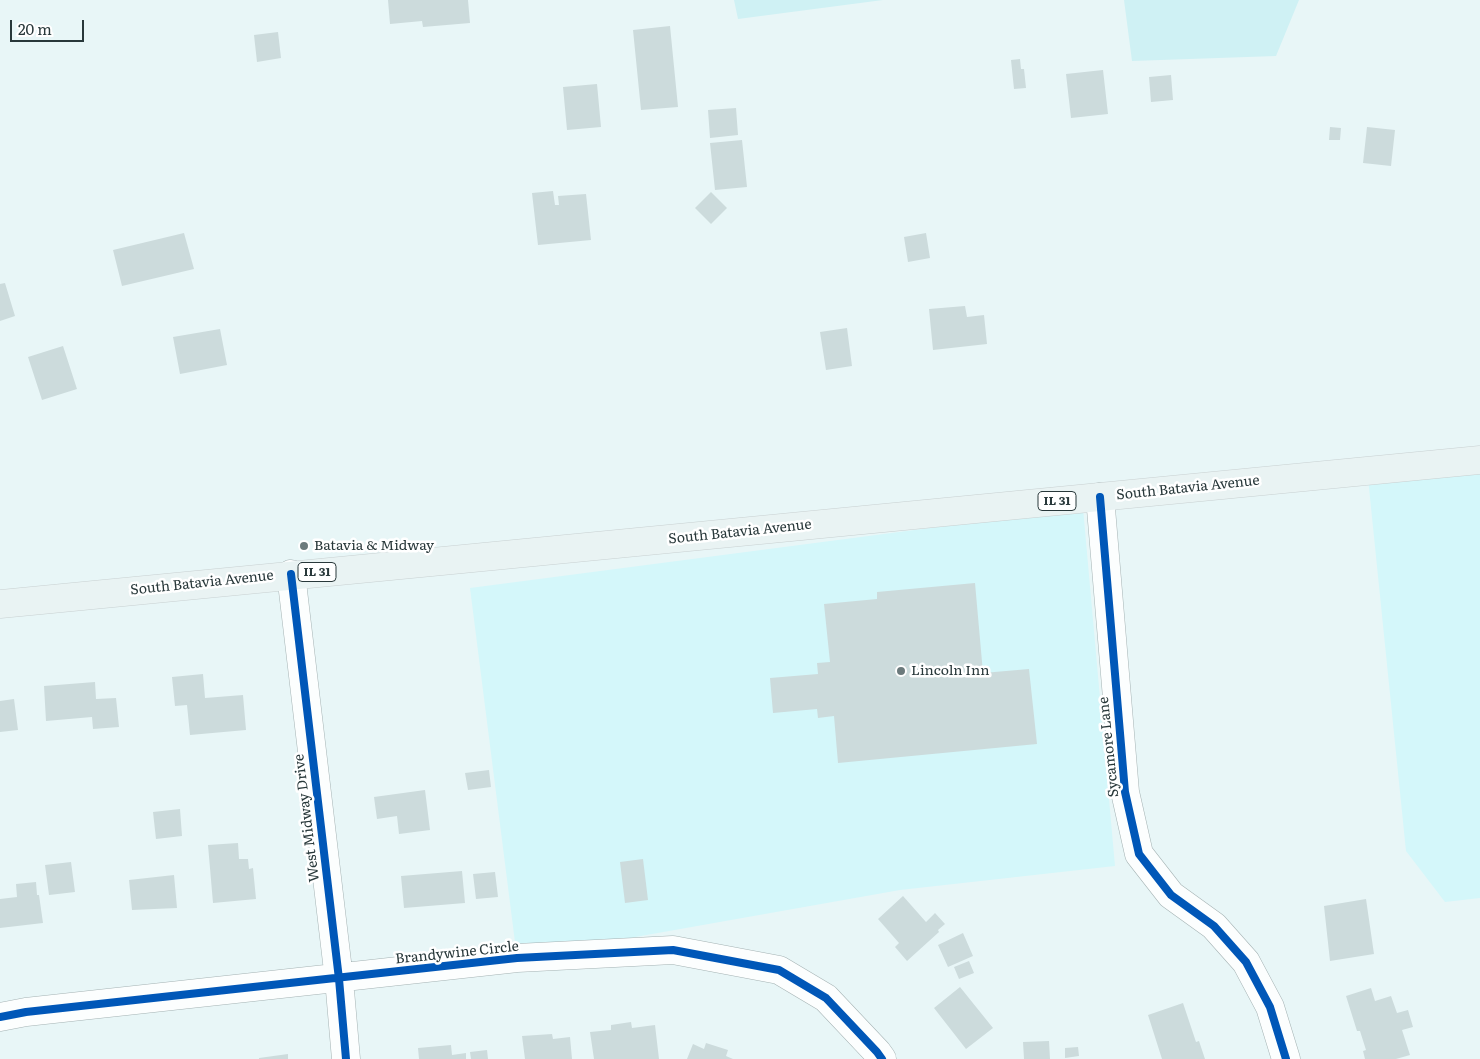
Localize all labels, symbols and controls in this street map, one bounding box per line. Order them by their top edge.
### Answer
scale bar [12,10,86,42]
text: 20 m [18,17,52,40]
street label: South Batavia Avenue [1116,472,1260,504]
road number: IL 31 [1038,492,1076,511]
street label: South Batavia Avenue [668,516,812,548]
place label: Batavia & Midway [314,538,434,554]
marker: Batavia & Midway [298,540,310,552]
road number: IL 31 [298,562,336,582]
street label: South Batavia Avenue [130,567,274,599]
place label: Lincoln Inn [911,663,989,679]
marker: Lincoln Inn [895,665,907,677]
street label: Sycamore Lane [1095,696,1123,798]
street label: West Midway Drive [291,753,323,883]
street label: Brandywine Circle [394,938,520,968]

